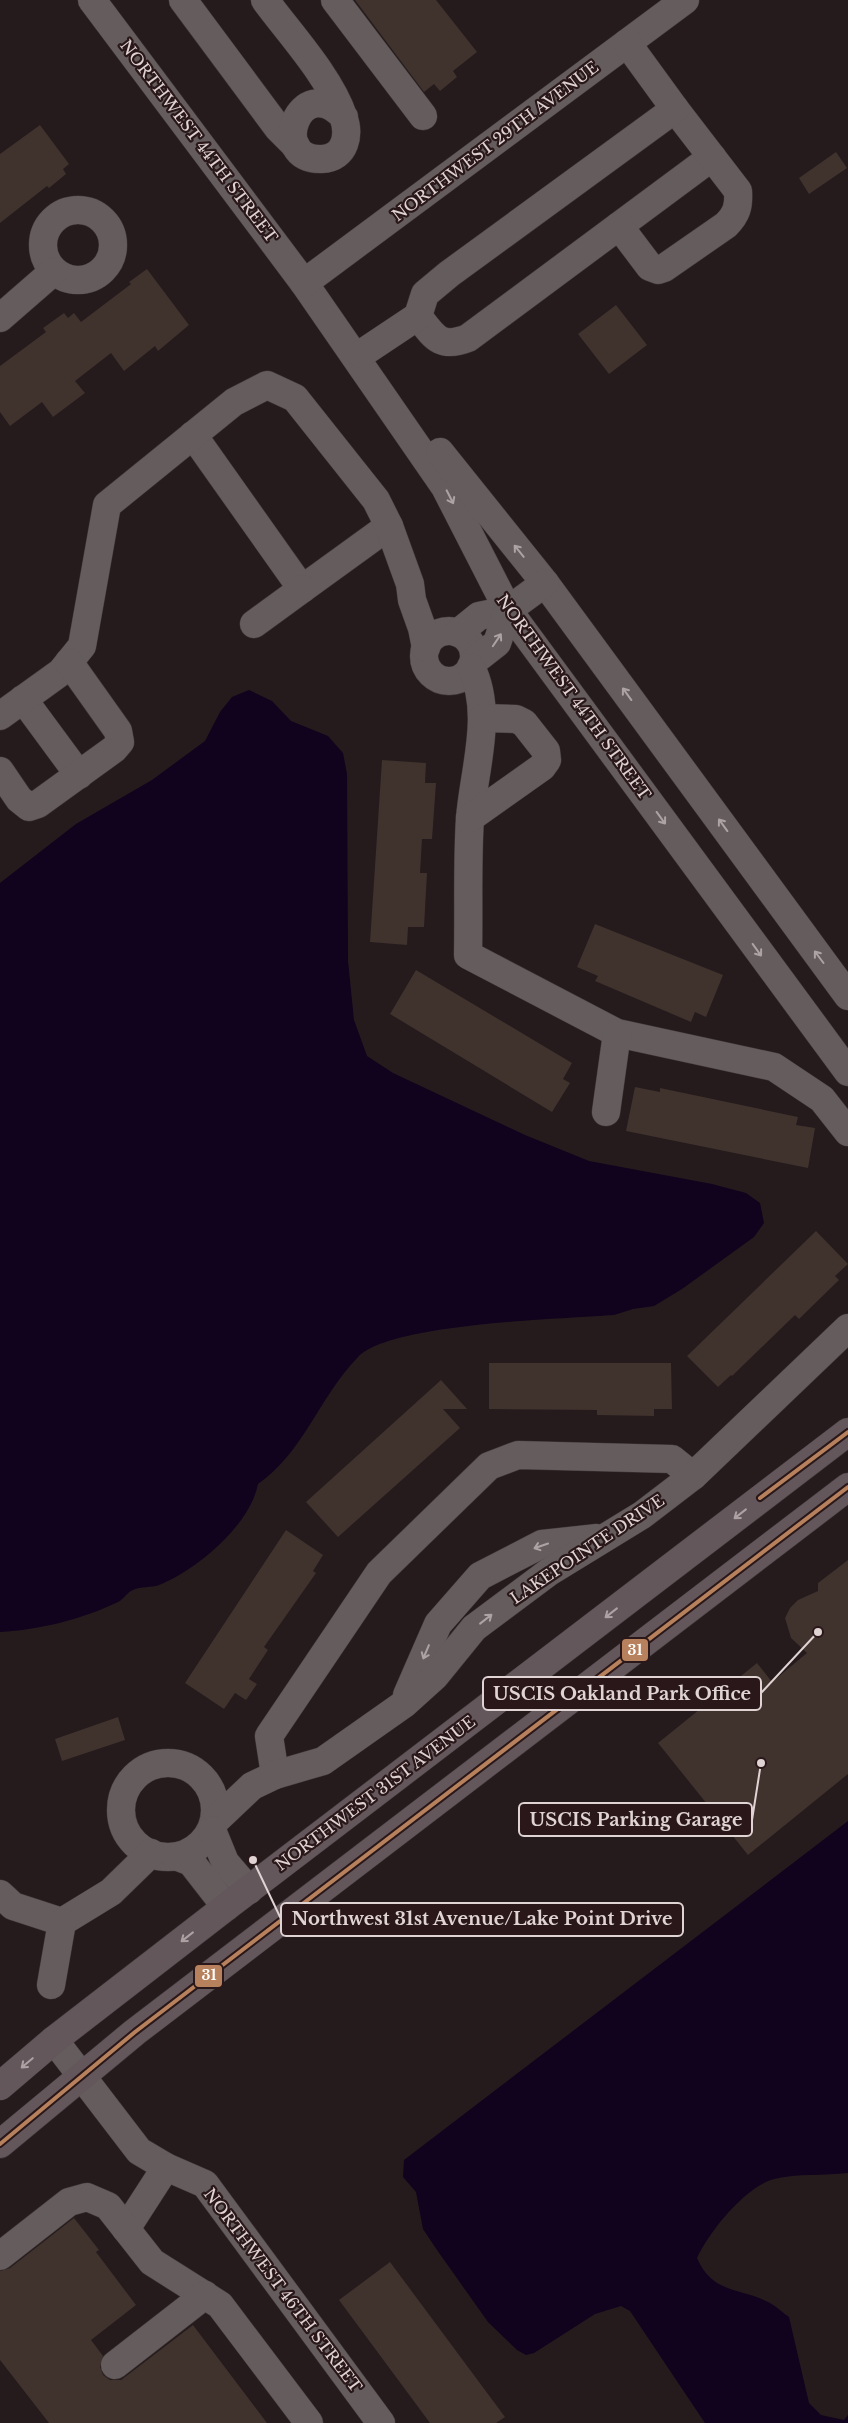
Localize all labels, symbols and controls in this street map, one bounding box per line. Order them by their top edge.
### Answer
street label: NORTHWEST 44TH STREET [116,36,282,247]
street label: NORTHWEST 29TH AVENUE [388,57,602,225]
one-way arrow [446,489,455,504]
one-way arrow [513,544,524,557]
street label: NORTHWEST 44TH STREET [493,590,655,804]
one-way arrow [492,633,502,647]
one-way arrow [622,688,632,702]
one-way arrow [656,811,666,825]
one-way arrow [718,819,728,833]
one-way arrow [751,943,762,956]
one-way arrow [813,951,824,964]
street label: LAKEPOINTE DRIVE [506,1490,668,1608]
one-way arrow [734,1509,747,1520]
one-way arrow [533,1541,549,1551]
one-way arrow [605,1608,618,1619]
one-way arrow [479,1613,492,1624]
line badge: 31 [621,1638,649,1662]
text: 31 [627,1641,643,1659]
one-way arrow [420,1644,430,1659]
callout: USCIS Oakland Park Office [483,1677,761,1710]
text: USCIS Oakland Park Office [493,1683,751,1705]
street label: NORTHWEST 31ST AVENUE [271,1711,479,1875]
callout: USCIS Parking Garage [519,1803,752,1836]
text: USCIS Parking Garage [530,1809,742,1831]
callout: Northwest 31st Avenue/Lake Point Drive [281,1903,683,1936]
text: Northwest 31st Avenue/Lake Point Drive [292,1908,672,1930]
one-way arrow [180,1932,194,1942]
line badge: 31 [194,1964,223,1988]
text: 31 [201,1966,217,1984]
one-way arrow [21,2058,34,2069]
street label: NORTHWEST 46TH STREET [200,2184,366,2396]

